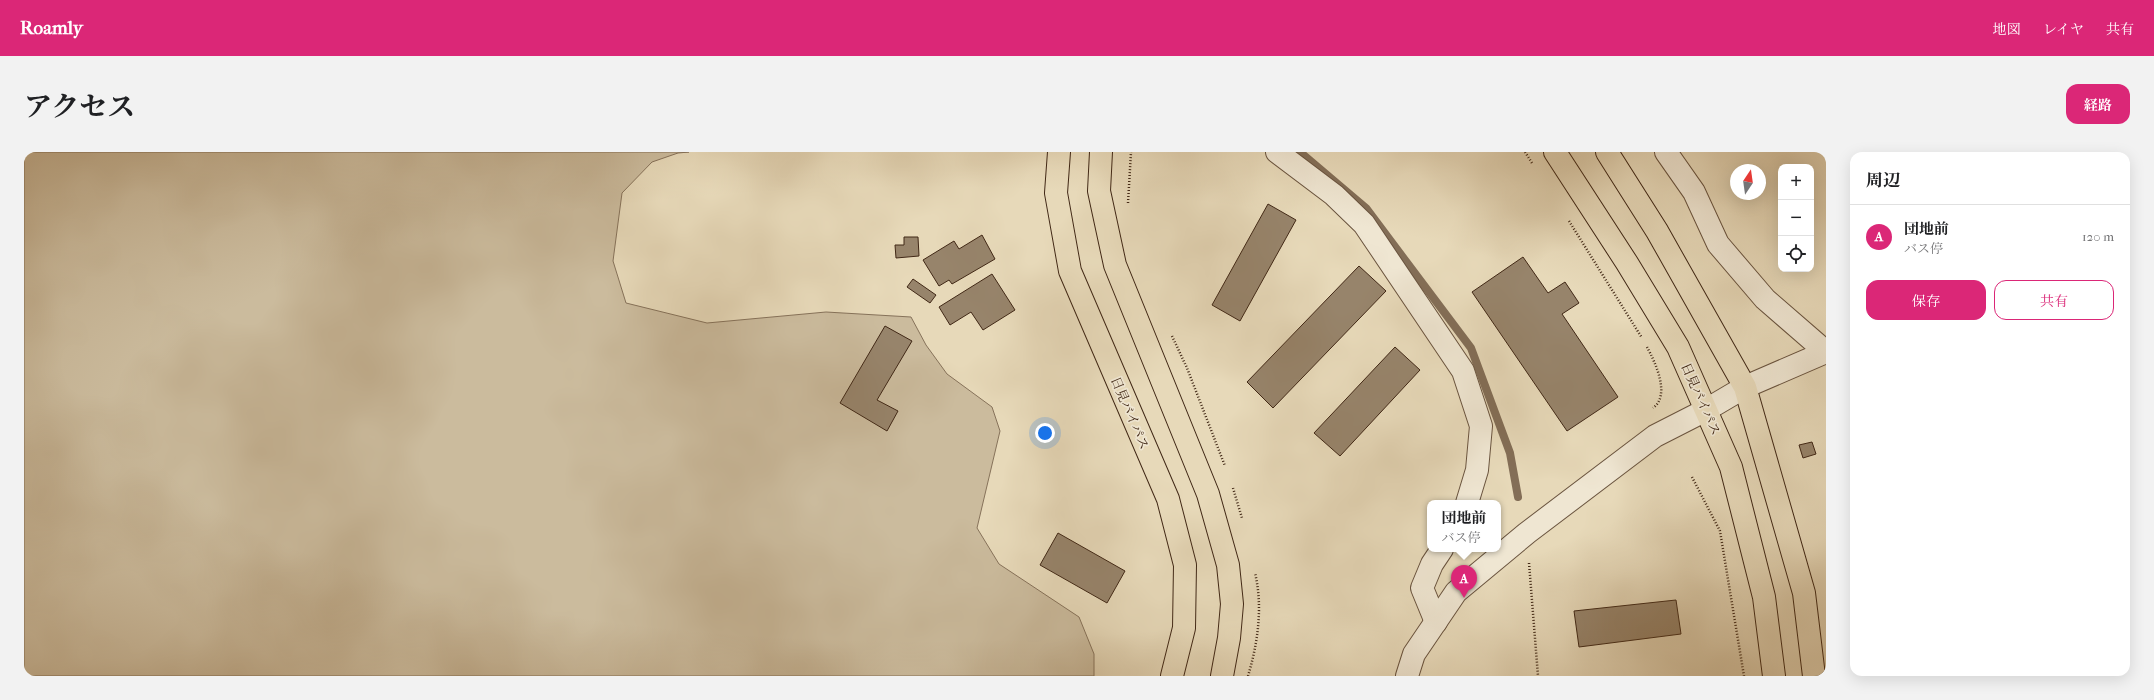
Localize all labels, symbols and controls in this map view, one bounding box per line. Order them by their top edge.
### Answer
text: Roamly [20,17,83,39]
text: 地図 [1993,21,2021,38]
text: レイヤ [2043,21,2084,38]
text: 共有 [2106,21,2134,38]
button: 経路 [2066,84,2130,124]
text: アクセス [24,90,135,123]
north arrow [1730,164,1766,200]
map controls [1778,164,1814,272]
button: + [1778,164,1814,200]
text: 周辺 [1866,170,1900,190]
button: − [1778,200,1814,236]
text: 団地前 [1904,220,1949,238]
text: A [1875,229,1883,244]
text: 120 m [2082,229,2114,244]
button: locate [1778,236,1814,272]
text: バス停 [1904,241,1943,256]
button: 保存 [1866,280,1986,320]
button: 共有 [1994,280,2114,320]
street label: 日見バイパス [1678,360,1724,438]
street label: 日見バイパス [1108,374,1152,452]
your location [1035,423,1055,443]
popup [1427,500,1501,552]
text: 団地前 [1441,509,1487,527]
text: バス停 [1441,530,1481,545]
pin: A [1451,565,1477,598]

